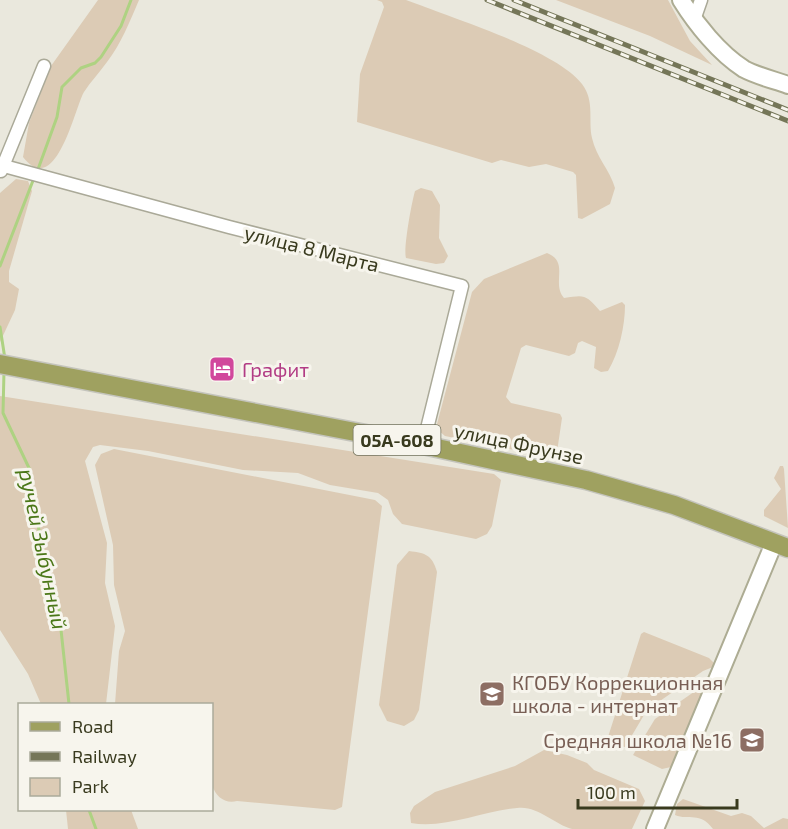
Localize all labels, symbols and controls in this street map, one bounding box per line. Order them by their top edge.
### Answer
street label: улица 8 Марта [242,220,382,277]
hotel icon: Графит [207,354,237,384]
place label: Графит [242,357,309,381]
street label: улица Фрунзе [452,418,586,469]
road number: 05А-608 [354,425,440,455]
water label: ручей Зыбунный [15,466,73,632]
place label: КГОБУ Коррекционная школа - интернат [512,670,723,717]
school or university icon: КГОБУ Коррекционная школа - интернат [477,679,507,709]
legend [18,703,213,811]
text: Road [72,715,113,737]
school or university icon: Средняя школа №16 [737,725,767,755]
place label: Средняя школа №16 [543,728,732,752]
text: Railway [72,745,137,767]
scale bar [578,772,737,810]
text: Park [72,775,109,797]
text: 100 m [587,781,636,803]

